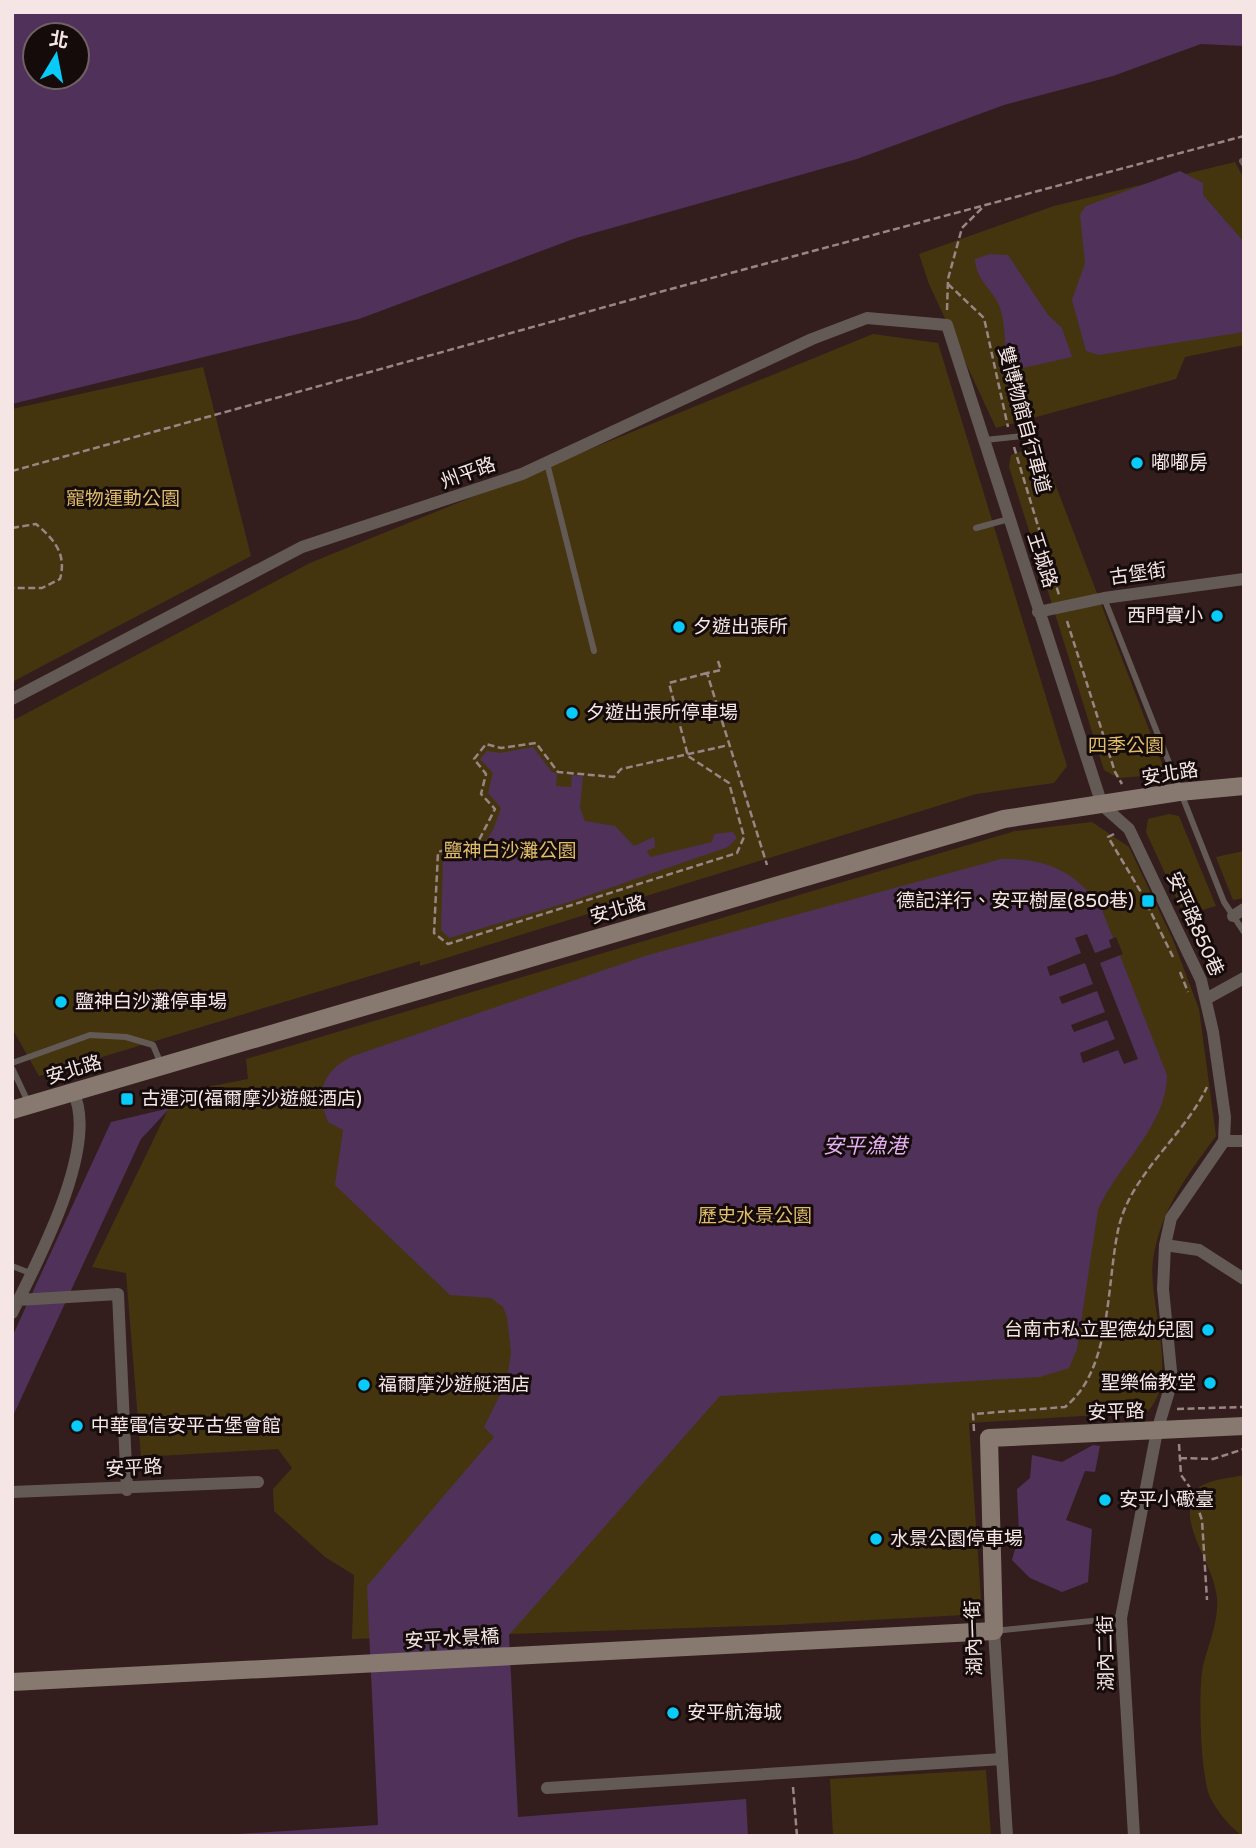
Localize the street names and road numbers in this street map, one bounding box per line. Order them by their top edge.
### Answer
street label: 雙博物館自行車道 [994,344,1054,496]
street label: 州平路 [437,453,499,493]
street label: 王城路 [1023,529,1061,591]
street label: 古堡街 [1108,559,1168,589]
street label: 安北路 [1140,759,1200,789]
street label: 安平路850巷 [1162,868,1228,980]
street label: 安北路 [588,892,648,928]
street label: 安北路 [44,1051,104,1089]
street label: 安平路 [1087,1400,1145,1424]
street label: 安平路 [105,1456,163,1480]
street label: 湖內一街 [962,1600,986,1676]
street label: 湖內二街 [1094,1615,1118,1691]
street label: 安平水景橋 [404,1626,500,1652]

